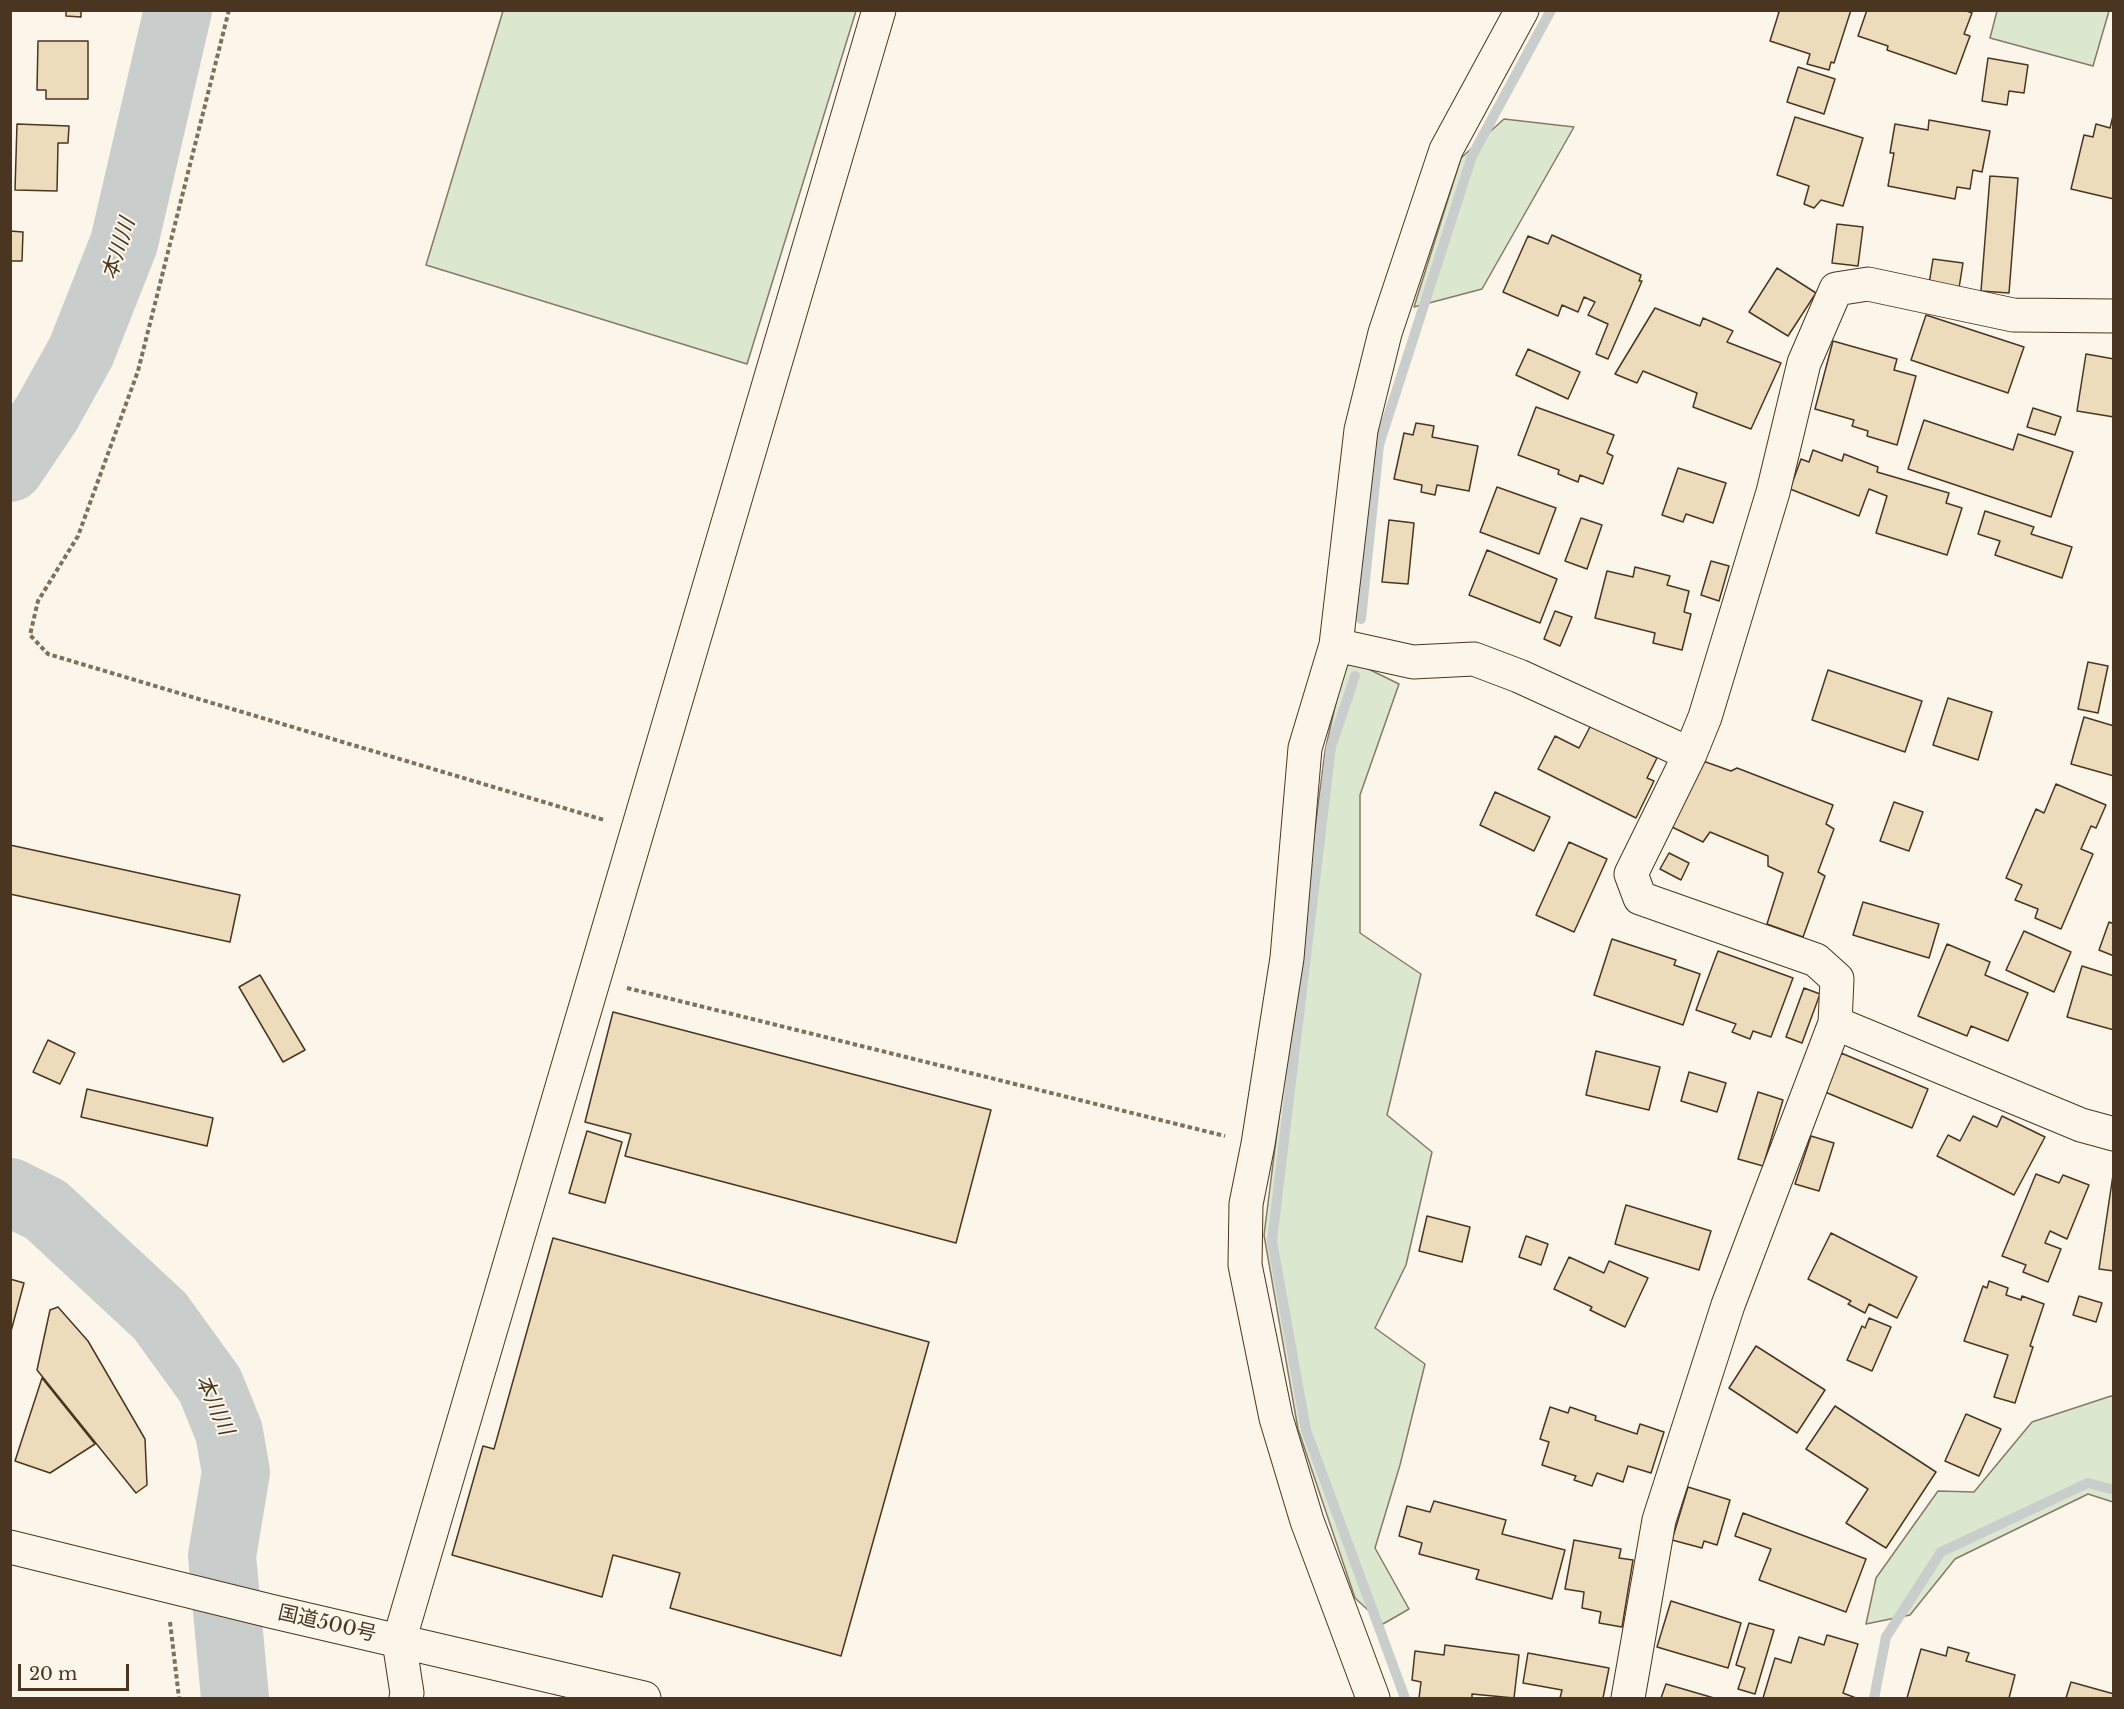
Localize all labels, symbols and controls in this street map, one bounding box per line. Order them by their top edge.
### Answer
water label: 本川川 [97,215,141,283]
water label: 本川川 [190,1371,238,1439]
street label: 国道500号 [276,1601,378,1647]
scale bar [21,1652,132,1690]
text: 20 m [29,1663,77,1685]

